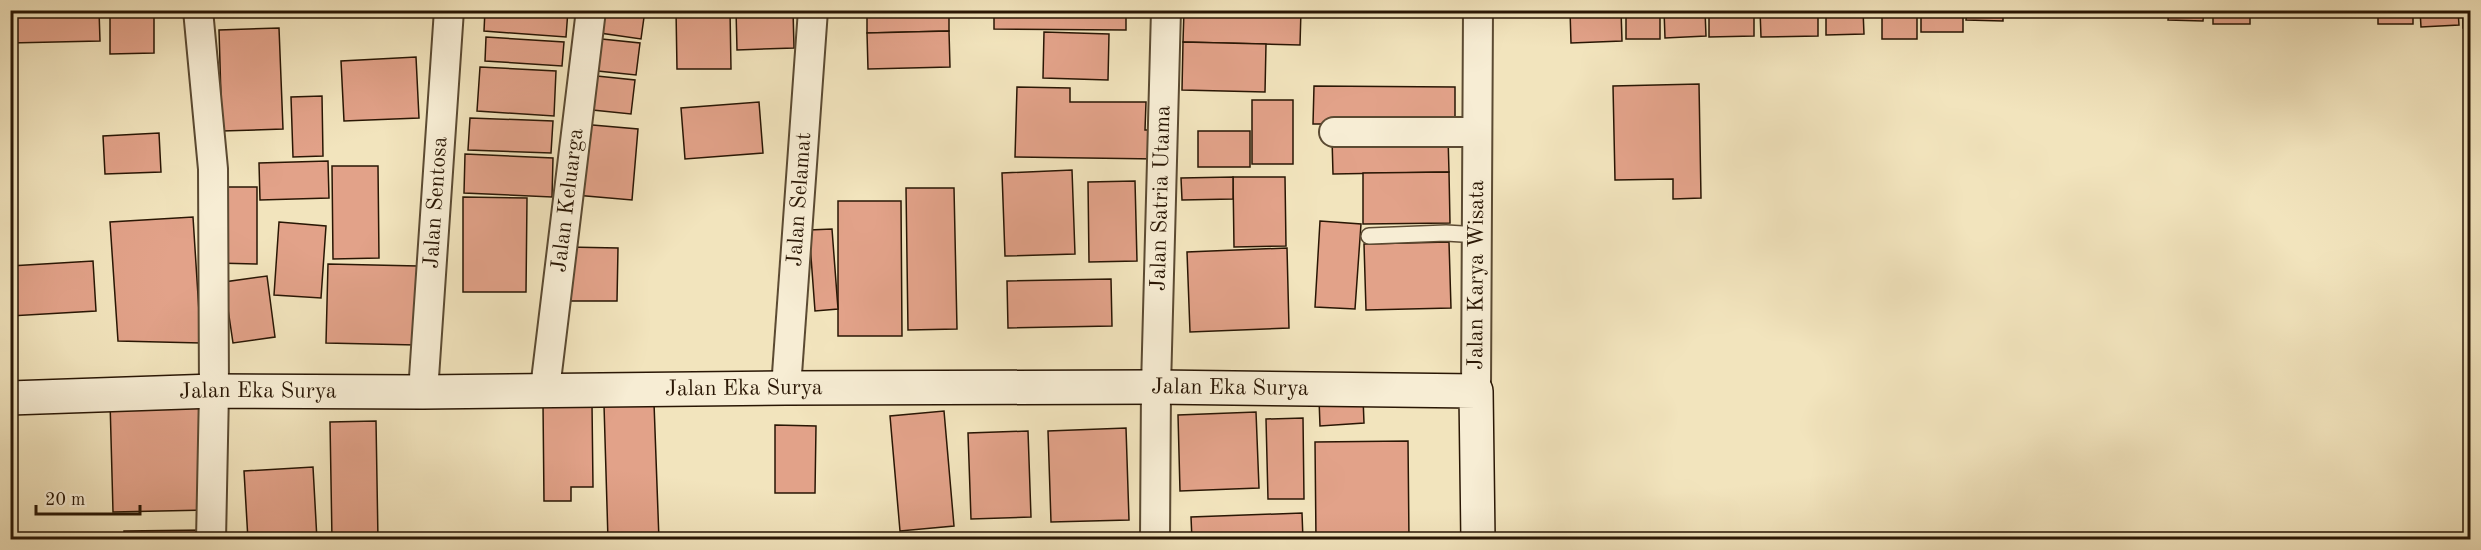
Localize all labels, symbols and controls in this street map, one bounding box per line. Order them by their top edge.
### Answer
street label: Jalan Satria Utama [1148,105,1174,291]
street label: Jalan Keluarga [548,127,588,274]
street label: Jalan Selamat [784,132,815,267]
street label: Jalan Sentosa [420,136,451,269]
street label: Jalan Karya Wisata [1465,180,1488,370]
street label: Jalan Eka Surya [1151,376,1309,400]
street label: Jalan Eka Surya [665,377,823,400]
street label: Jalan Eka Surya [179,380,337,403]
scale bar [36,478,140,516]
text: 20 m [45,491,85,509]

